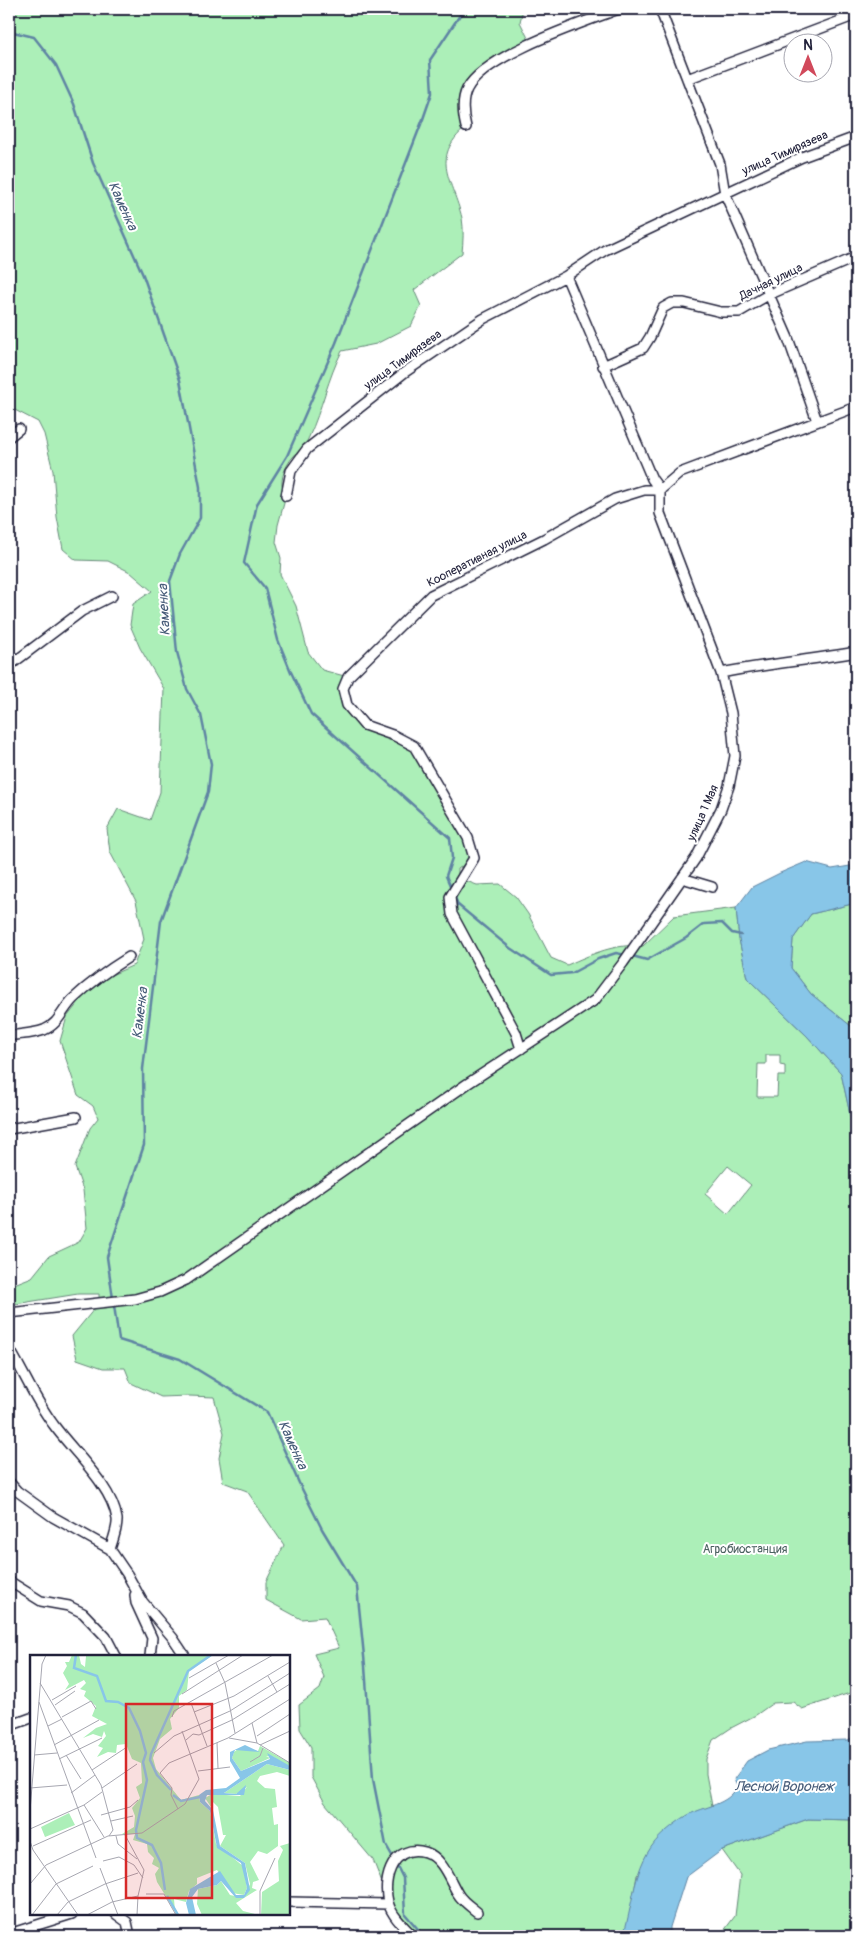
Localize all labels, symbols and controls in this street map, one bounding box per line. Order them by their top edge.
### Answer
north arrow [782,32,832,82]
text: N [803,37,813,54]
street label: улица Тимирязева [739,127,831,179]
water label: Каменка [105,179,142,234]
street label: Дачная улица [736,260,805,304]
street label: улица Тимирязева [360,327,445,394]
street label: Кооперативная улица [425,527,530,591]
water label: Каменка [154,582,174,636]
street label: улица 1 Мая [684,782,722,844]
water label: Каменка [128,985,152,1040]
water label: Каменка [275,1418,312,1473]
park label: Агробиостанция [703,1542,788,1557]
inset map [30,1655,290,1915]
water label: Лесной Воронеж [734,1778,836,1795]

